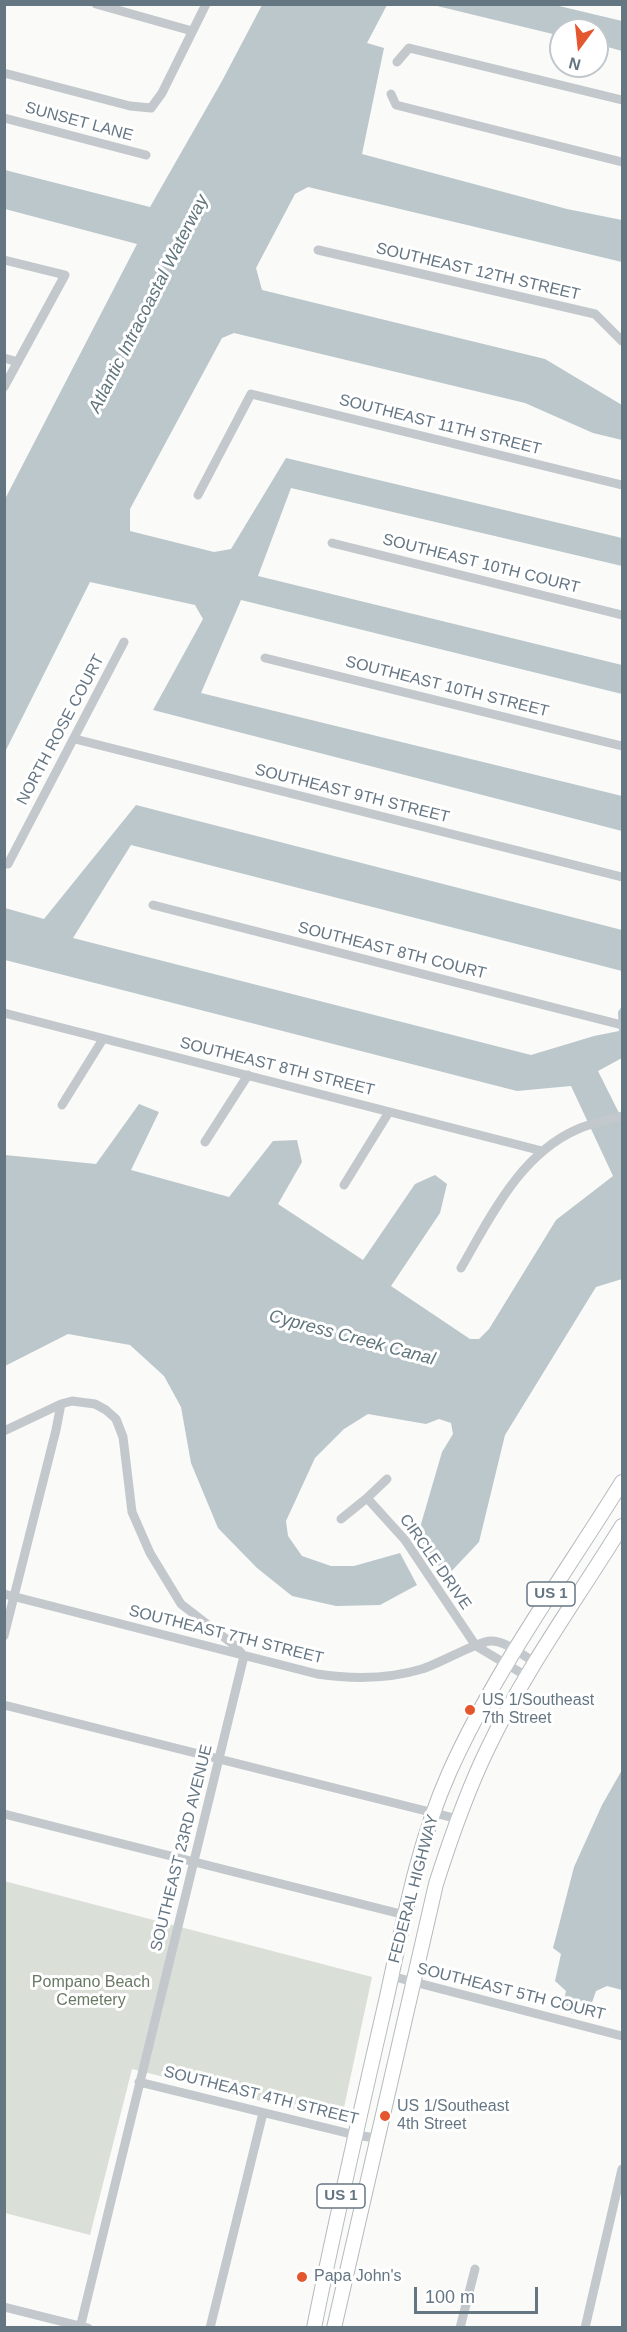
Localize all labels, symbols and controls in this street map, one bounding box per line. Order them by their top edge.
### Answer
north arrow [549,18,609,78]
text: N [567,54,583,74]
street label: SUNSET LANE [23,98,135,146]
water label: Atlantic Intracoastal Waterway [84,191,214,417]
street label: SOUTHEAST 12TH STREET [374,239,582,305]
street label: SOUTHEAST 11TH STREET [337,391,543,459]
street label: SOUTHEAST 10TH COURT [380,530,582,598]
street label: NORTH ROSE COURT [13,652,109,808]
street label: SOUTHEAST 10TH STREET [343,652,551,722]
street label: SOUTHEAST 9TH STREET [253,760,451,828]
street label: SOUTHEAST 8TH COURT [296,918,488,984]
street label: SOUTHEAST 8TH STREET [178,1033,376,1101]
water label: Cypress Creek Canal [267,1305,437,1371]
street label: CIRCLE DRIVE [395,1511,475,1613]
road number: US 1 [527,1582,575,1606]
street label: SOUTHEAST 7TH STREET [127,1601,325,1669]
place label: US 1/Southeast 7th Street [482,1691,594,1729]
marker: US 1/Southeast 7th Street [463,1703,477,1717]
street label: SOUTHEAST 23RD AVENUE [147,1743,217,1953]
street label: FEDERAL HIGHWAY [385,1813,443,1965]
street label: SOUTHEAST 5TH COURT [415,1959,607,2025]
park label: Pompano Beach Cemetery [32,1973,150,2011]
street label: SOUTHEAST 4TH STREET [162,2062,360,2130]
place label: US 1/Southeast 4th Street [397,2097,509,2135]
marker: US 1/Southeast 4th Street [378,2109,392,2123]
road number: US 1 [317,2184,365,2208]
place label: Papa John's [314,2267,402,2287]
marker: Papa John's [295,2270,309,2284]
scale bar [417,2275,542,2313]
text: 100 m [425,2287,475,2307]

